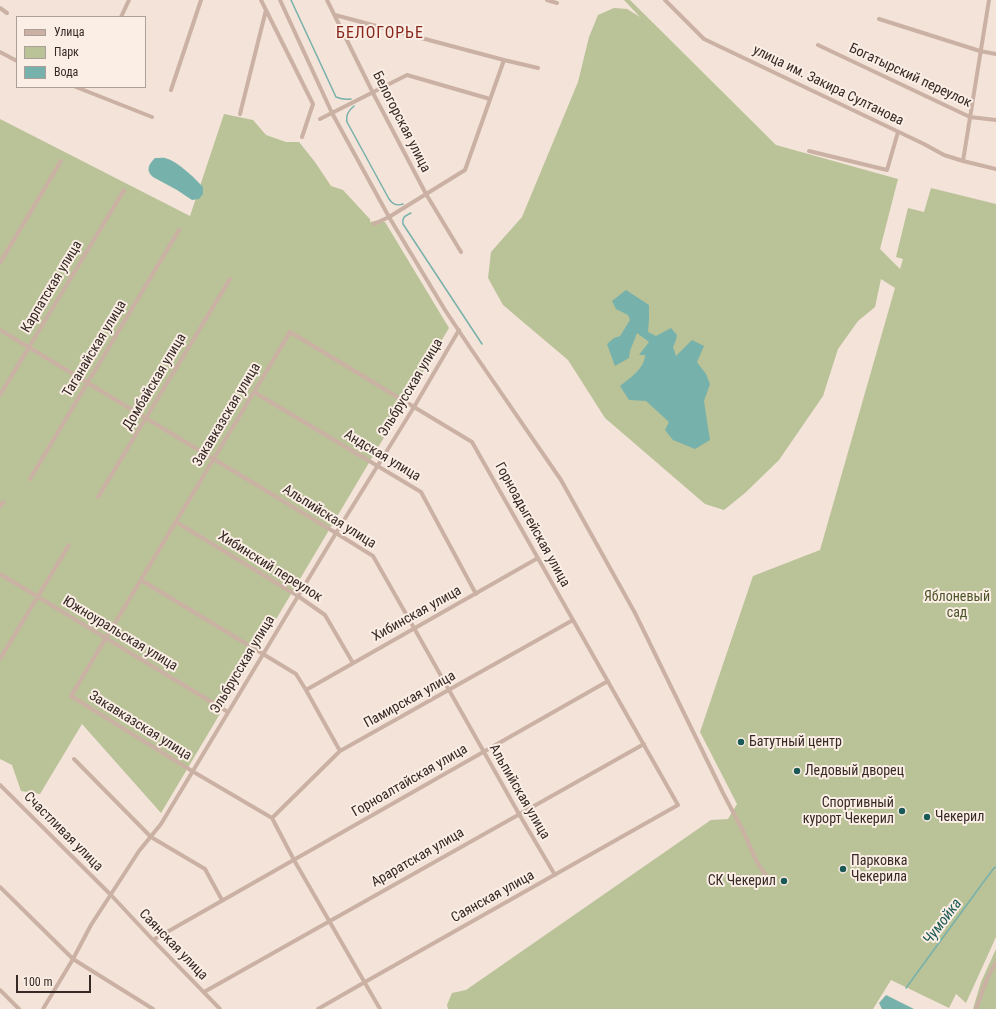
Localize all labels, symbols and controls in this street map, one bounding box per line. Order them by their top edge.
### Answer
legend [16,16,146,88]
district label: БЕЛОГОРЬЕ [336,24,424,44]
text: Улица [54,25,84,39]
street label: Богатырский переулок [846,40,974,112]
street label: улица им. Закира Султанова [750,42,906,130]
text: Парк [54,45,79,59]
text: Вода [54,65,78,79]
street label: Белогорская улица [368,69,434,175]
street label: Карпатская улица [18,238,86,336]
street label: Таганайская улица [60,298,130,400]
street label: Домбайская улица [120,331,190,433]
street label: Эльбрусская улица [375,336,447,440]
street label: Закавказская улица [189,360,265,470]
street label: Андская улица [341,427,423,485]
street label: Горноадыгейская улица [491,460,573,590]
street label: Альпийская улица [279,481,379,553]
street label: Хибинский переулок [215,528,325,606]
street label: Хибинская улица [369,583,465,645]
park label: Яблоневый сад [924,589,990,622]
street label: Южноуральская улица [60,593,180,675]
street label: Эльбрусская улица [207,613,279,717]
street label: Памирская улица [361,668,459,732]
street label: Закавказская улица [86,688,194,764]
place label: Батутный центр [749,734,842,750]
marker: Батутный центр [736,737,746,747]
street label: Горноалтайская улица [349,741,471,821]
street label: Альпийская улица [485,741,553,843]
place label: Ледовый дворец [805,763,904,779]
marker: Ледовый дворец [792,766,802,776]
street label: Счастливая улица [20,789,106,875]
place label: Спортивный курорт Чекерил [803,795,894,828]
marker: Спортивный курорт Чекерил [897,806,907,816]
place label: Чекерил [935,809,984,825]
marker: Чекерил [922,812,932,822]
street label: Араратская улица [369,825,467,891]
place label: Парковка Чекерила [851,853,907,886]
marker: Парковка Чекерила [838,864,848,874]
street label: Саянская улица [449,867,537,927]
place label: СК Чекерил [708,873,776,889]
marker: СК Чекерил [779,876,789,886]
water label: Чумойка [920,895,966,949]
street label: Саянская улица [135,906,211,984]
scale bar [18,967,93,993]
text: 100 m [23,975,53,989]

